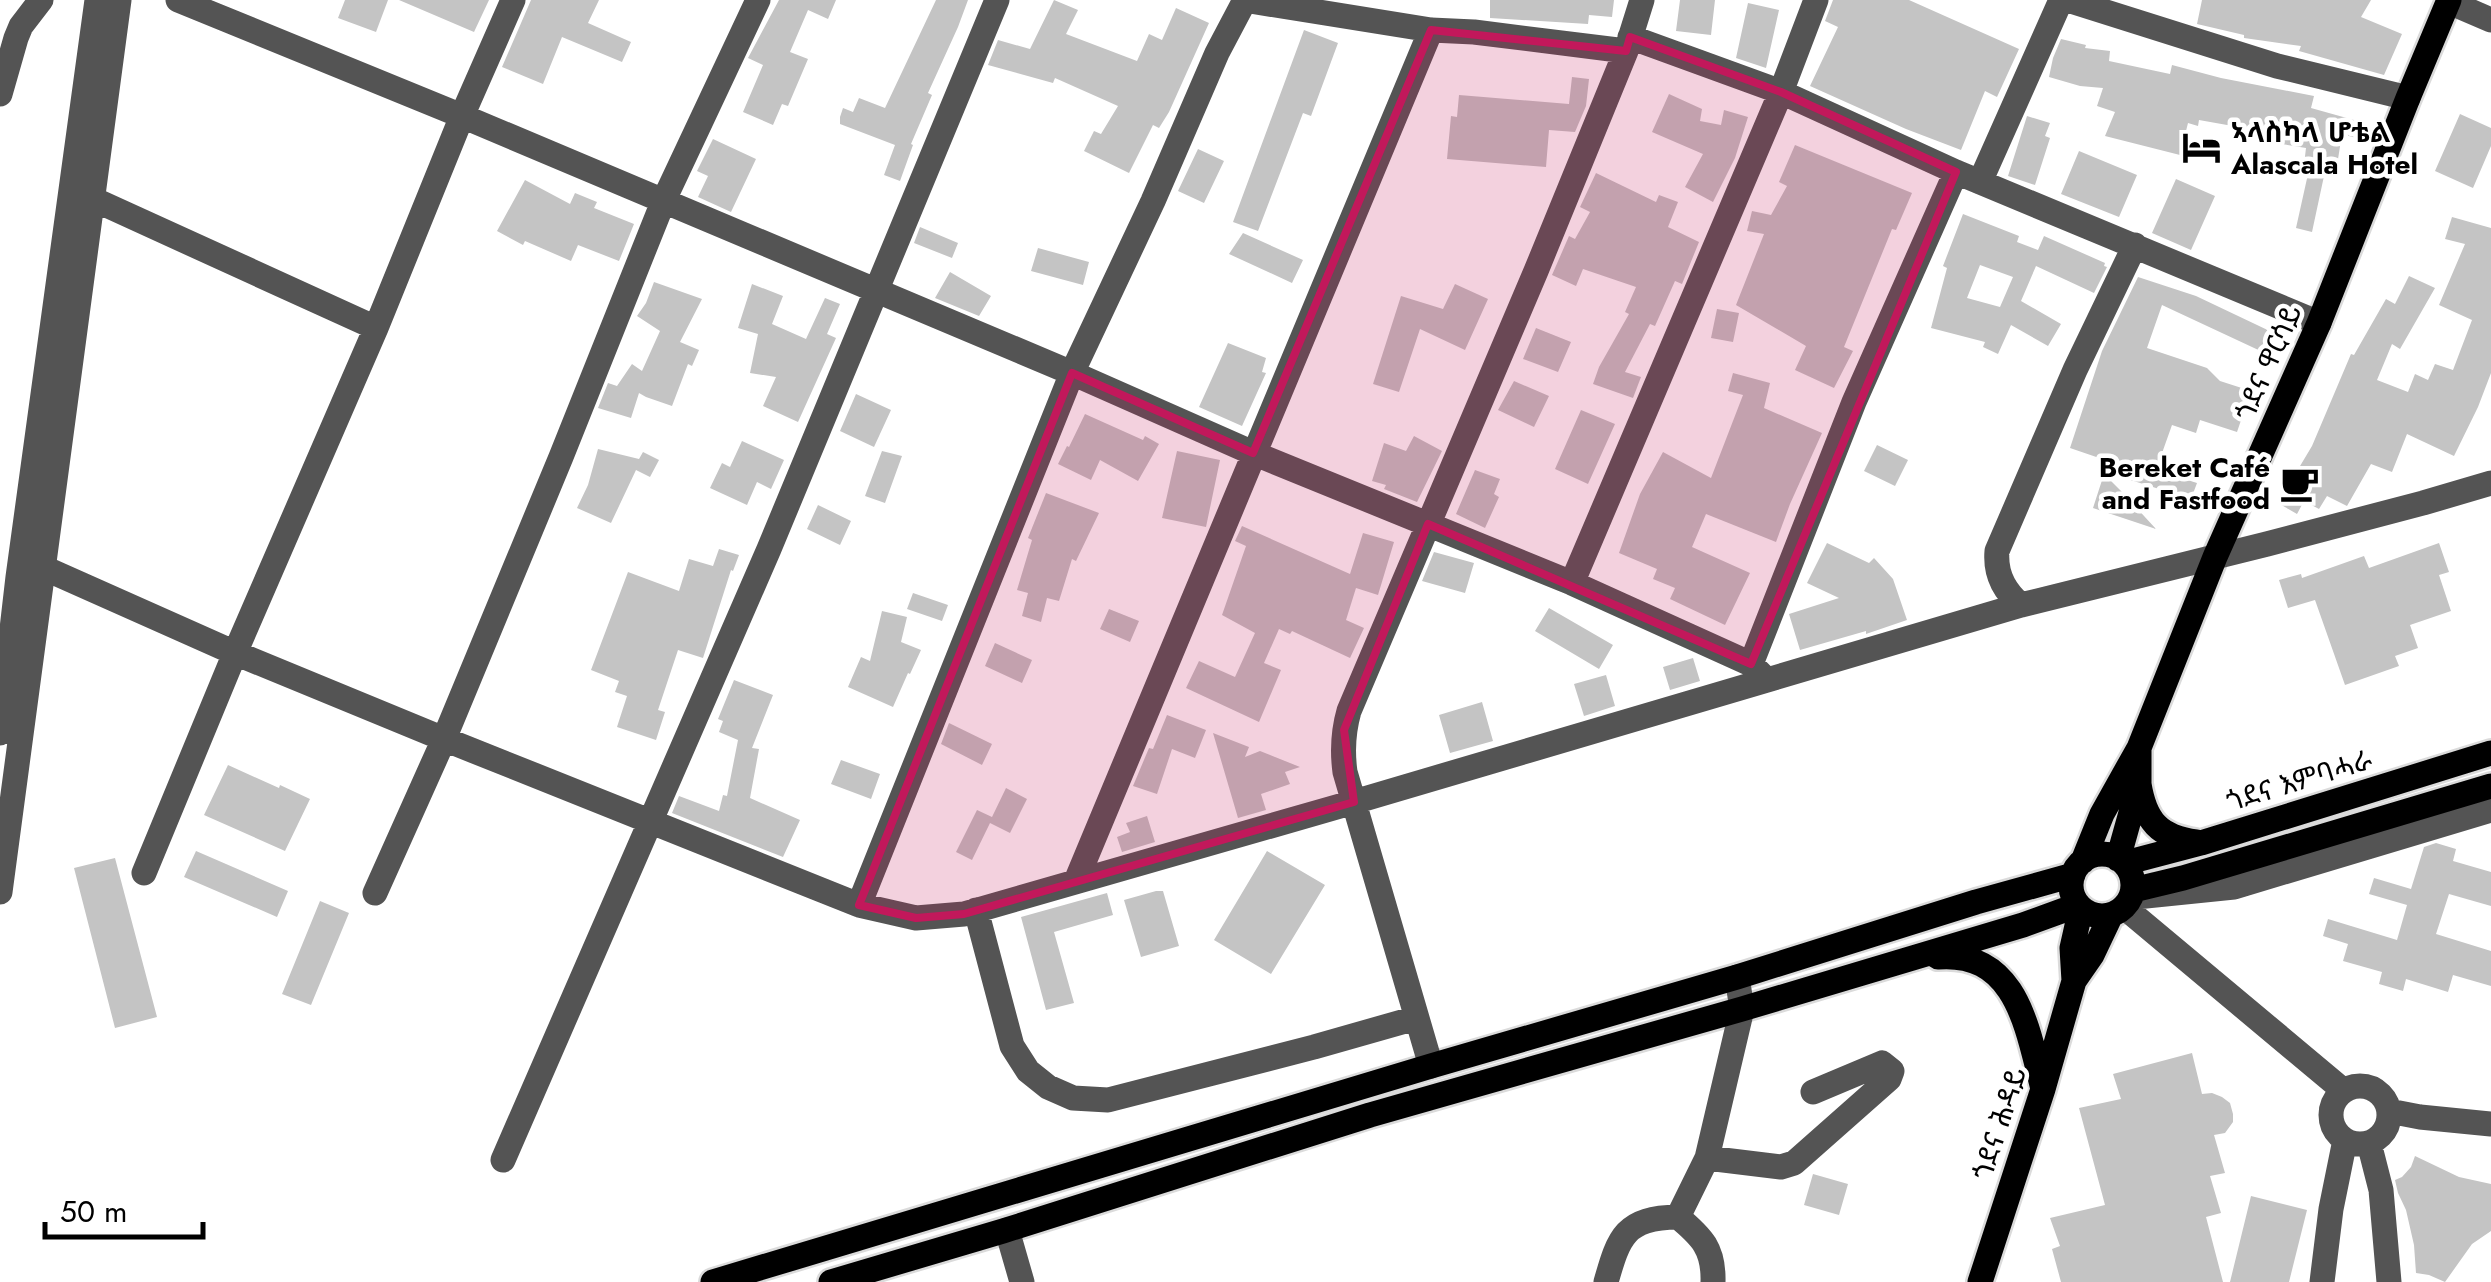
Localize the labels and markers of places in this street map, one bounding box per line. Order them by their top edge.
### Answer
place label: ኣላስካላ ሆቴል Alascala Hotel [2230,112,2418,185]
hotel icon: ኣላስካላ ሆቴል Alascala Hotel [2180,127,2222,169]
place label: Bereket Café and Fastfood [2099,447,2270,520]
cafe icon: Bereket Café and Fastfood [2279,462,2321,504]

